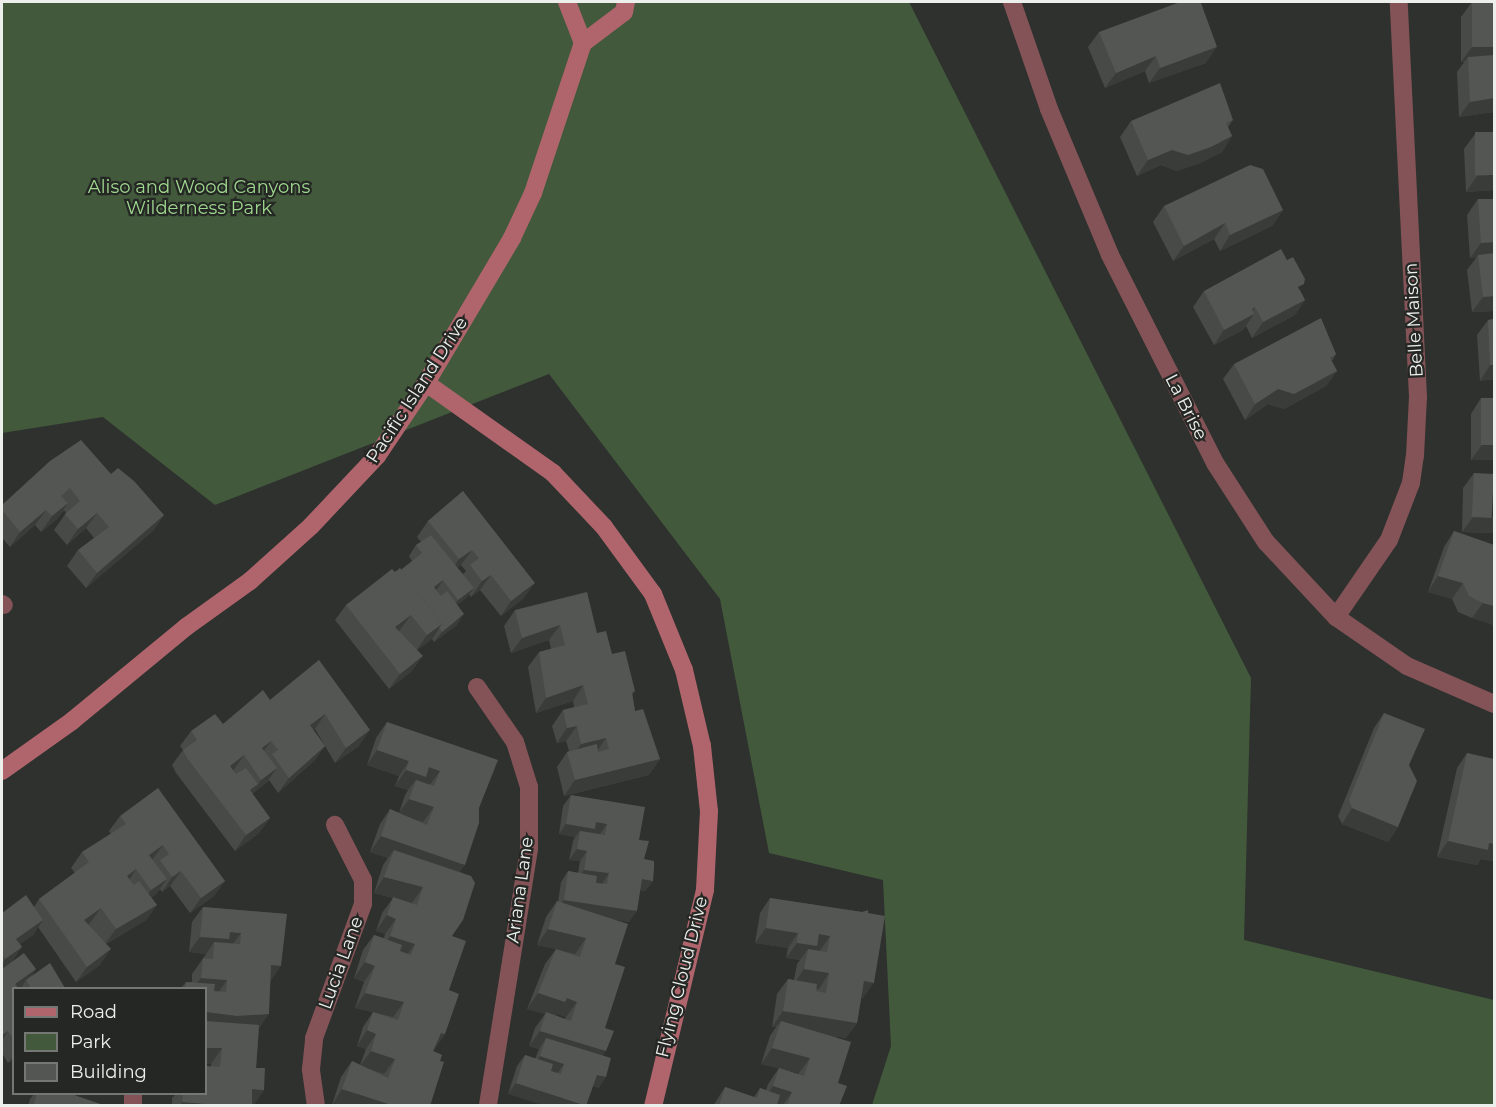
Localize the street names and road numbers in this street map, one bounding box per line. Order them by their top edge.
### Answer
street label: Belle Maison [1400,262,1428,378]
street label: Pacific Island Drive [362,313,472,467]
street label: La Brise [1160,370,1212,444]
street label: Ariana Lane [502,835,538,945]
street label: Flying Cloud Drive [652,894,712,1060]
street label: Lucia Lane [314,914,368,1012]

